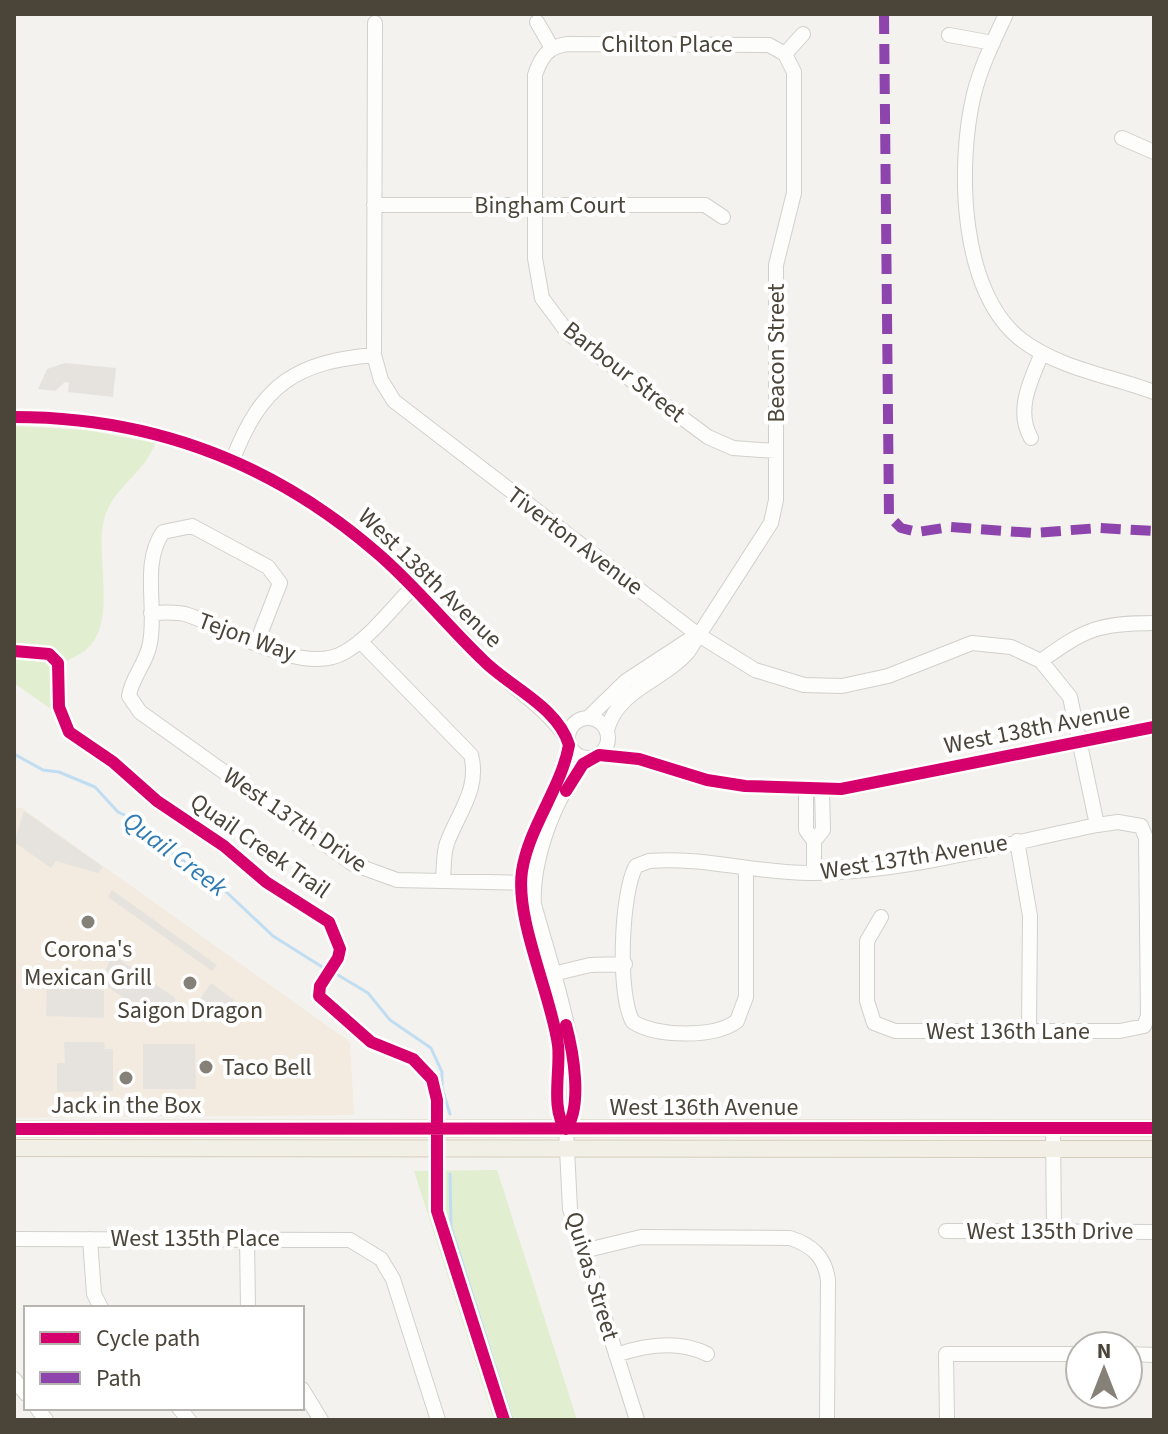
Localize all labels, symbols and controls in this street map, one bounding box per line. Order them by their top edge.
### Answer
street label: Chilton Place [601,27,733,62]
street label: Bingham Court [474,188,626,223]
street label: Beacon Street [759,283,794,423]
street label: Barbour Street [555,313,693,431]
street label: Tiverton Avenue [499,478,651,604]
street label: West 138th Avenue [350,500,510,656]
street label: Tejon Way [193,603,301,671]
street label: West 138th Avenue [941,693,1133,763]
street label: West 137th Drive [216,759,374,881]
street label: Quail Creek Trail [183,785,337,907]
water label: Quail Creek [115,803,235,906]
street label: West 137th Avenue [818,825,1010,889]
marker: Corona's Mexican Grill [79,913,97,931]
place label: Corona's Mexican Grill [24,932,152,995]
marker: Saigon Dragon [181,974,199,992]
place label: Saigon Dragon [117,993,263,1028]
street label: West 136th Lane [926,1014,1090,1049]
place label: Taco Bell [222,1050,312,1085]
marker: Taco Bell [197,1058,215,1076]
marker: Jack in the Box [117,1069,135,1087]
place label: Jack in the Box [51,1088,201,1123]
street label: West 136th Avenue [610,1090,798,1125]
street label: Quivas Street [556,1207,628,1345]
street label: West 135th Drive [966,1214,1134,1249]
street label: West 135th Place [110,1221,280,1256]
legend [24,1306,304,1410]
text: Cycle path [96,1321,200,1356]
north arrow [1064,1330,1144,1410]
text: N [1097,1335,1111,1367]
text: Path [96,1361,142,1396]

